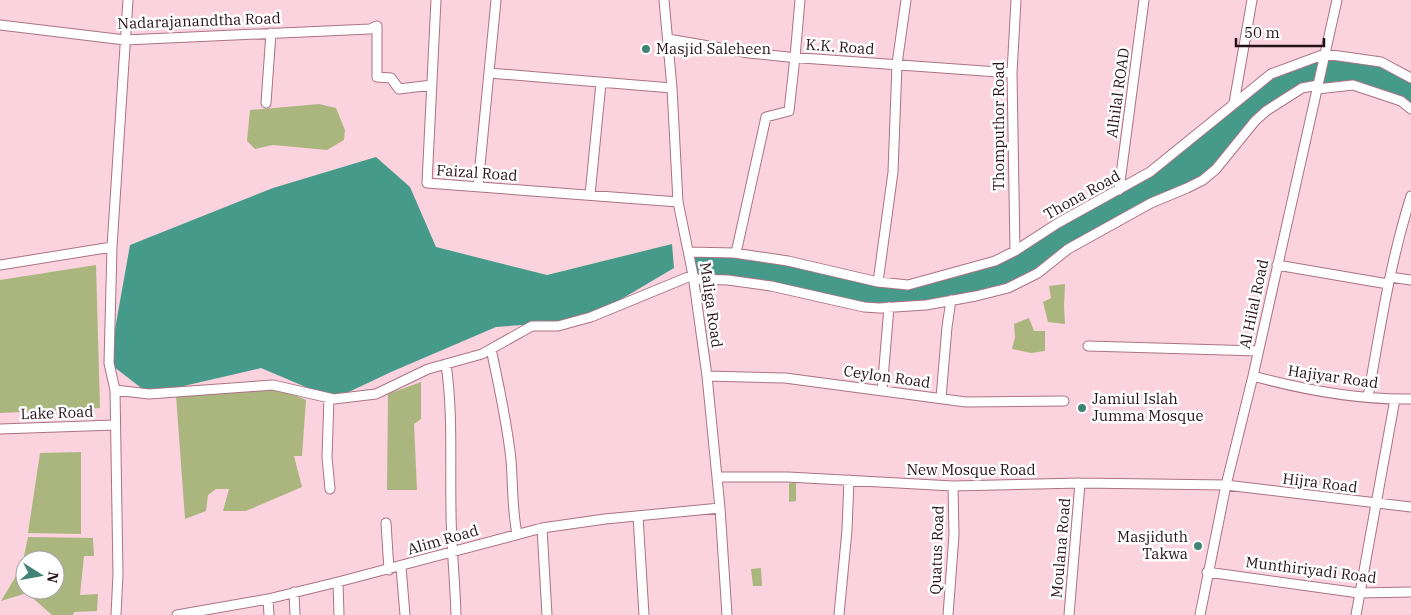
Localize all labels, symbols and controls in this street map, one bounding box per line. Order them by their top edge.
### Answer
street label: Nadarajanandtha Road [117,8,281,33]
scale bar [1236,15,1324,47]
text: 50 m [1244,23,1280,42]
street label: K.K. Road [805,35,875,58]
place label: Masjid Saleheen [656,39,771,58]
marker: Masjid Saleheen [640,43,652,55]
street label: Alhilal ROAD [1102,47,1133,139]
street label: Thomputhor Road [989,61,1008,191]
street label: Faizal Road [436,160,518,185]
street label: Thona Road [1040,166,1123,223]
street label: Al Hilal Road [1235,257,1272,350]
street label: Maliga Road [696,261,727,349]
street label: Ceylon Road [842,361,932,392]
street label: Hajiyar Road [1287,361,1380,392]
place label: Jamiul Islah Jumma Mosque [1092,389,1203,425]
street label: Lake Road [20,402,94,423]
marker: Jamiul Islah Jumma Mosque [1076,402,1088,414]
street label: New Mosque Road [906,460,1036,479]
street label: Hijra Road [1282,468,1359,497]
street label: Moulana Road [1047,497,1074,599]
street label: Quatus Road [925,505,948,595]
street label: Alim Road [405,520,481,559]
place label: Masjiduth Takwa [1117,527,1188,563]
marker: Masjiduth Takwa [1192,540,1204,552]
north arrow [15,550,65,600]
street label: Munthiriyadi Road [1244,552,1378,587]
text: N [43,570,63,585]

